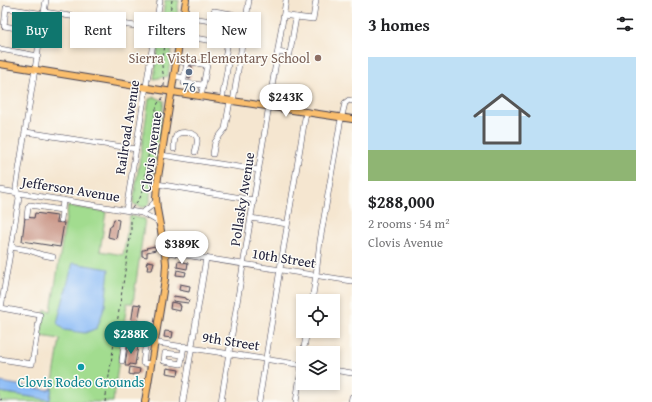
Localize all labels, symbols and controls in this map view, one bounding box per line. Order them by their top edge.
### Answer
chip: Buy [12,12,62,48]
chip: Rent [70,12,126,48]
chip: Filters [134,12,199,48]
chip: New [207,12,261,48]
text: 3 homes [368,12,430,37]
icon: filters [614,13,636,35]
place label: Sierra Vista Elementary School [129,48,310,68]
marker: Sierra Vista Elementary School [313,53,323,63]
marker: 76 [184,67,194,77]
place label: 76 [182,77,196,97]
street label: Railroad Avenue [110,78,144,176]
icon: home [466,83,538,155]
pin: $243K [258,84,314,118]
text: $243K [268,87,304,106]
street label: Clovis Avenue [135,110,167,193]
street label: Pollasky Avenue [225,150,259,247]
street label: Jefferson Avenue [19,171,122,207]
text: $288,000 [368,189,434,214]
text: 2 rooms · 54 m² [368,214,450,233]
pin: $389K [154,231,210,265]
text: Clovis Avenue [368,233,443,252]
text: $389K [164,234,200,253]
street label: 10th Street [250,243,318,273]
map controls [296,294,340,390]
button: locate [296,294,340,338]
pin: $288K [103,321,159,355]
text: $288K [113,324,149,343]
street label: 9th Street [201,327,261,355]
button: layers [296,346,340,390]
marker: Clovis Rodeo Grounds [76,362,86,372]
place label: Clovis Rodeo Grounds [18,372,144,392]

